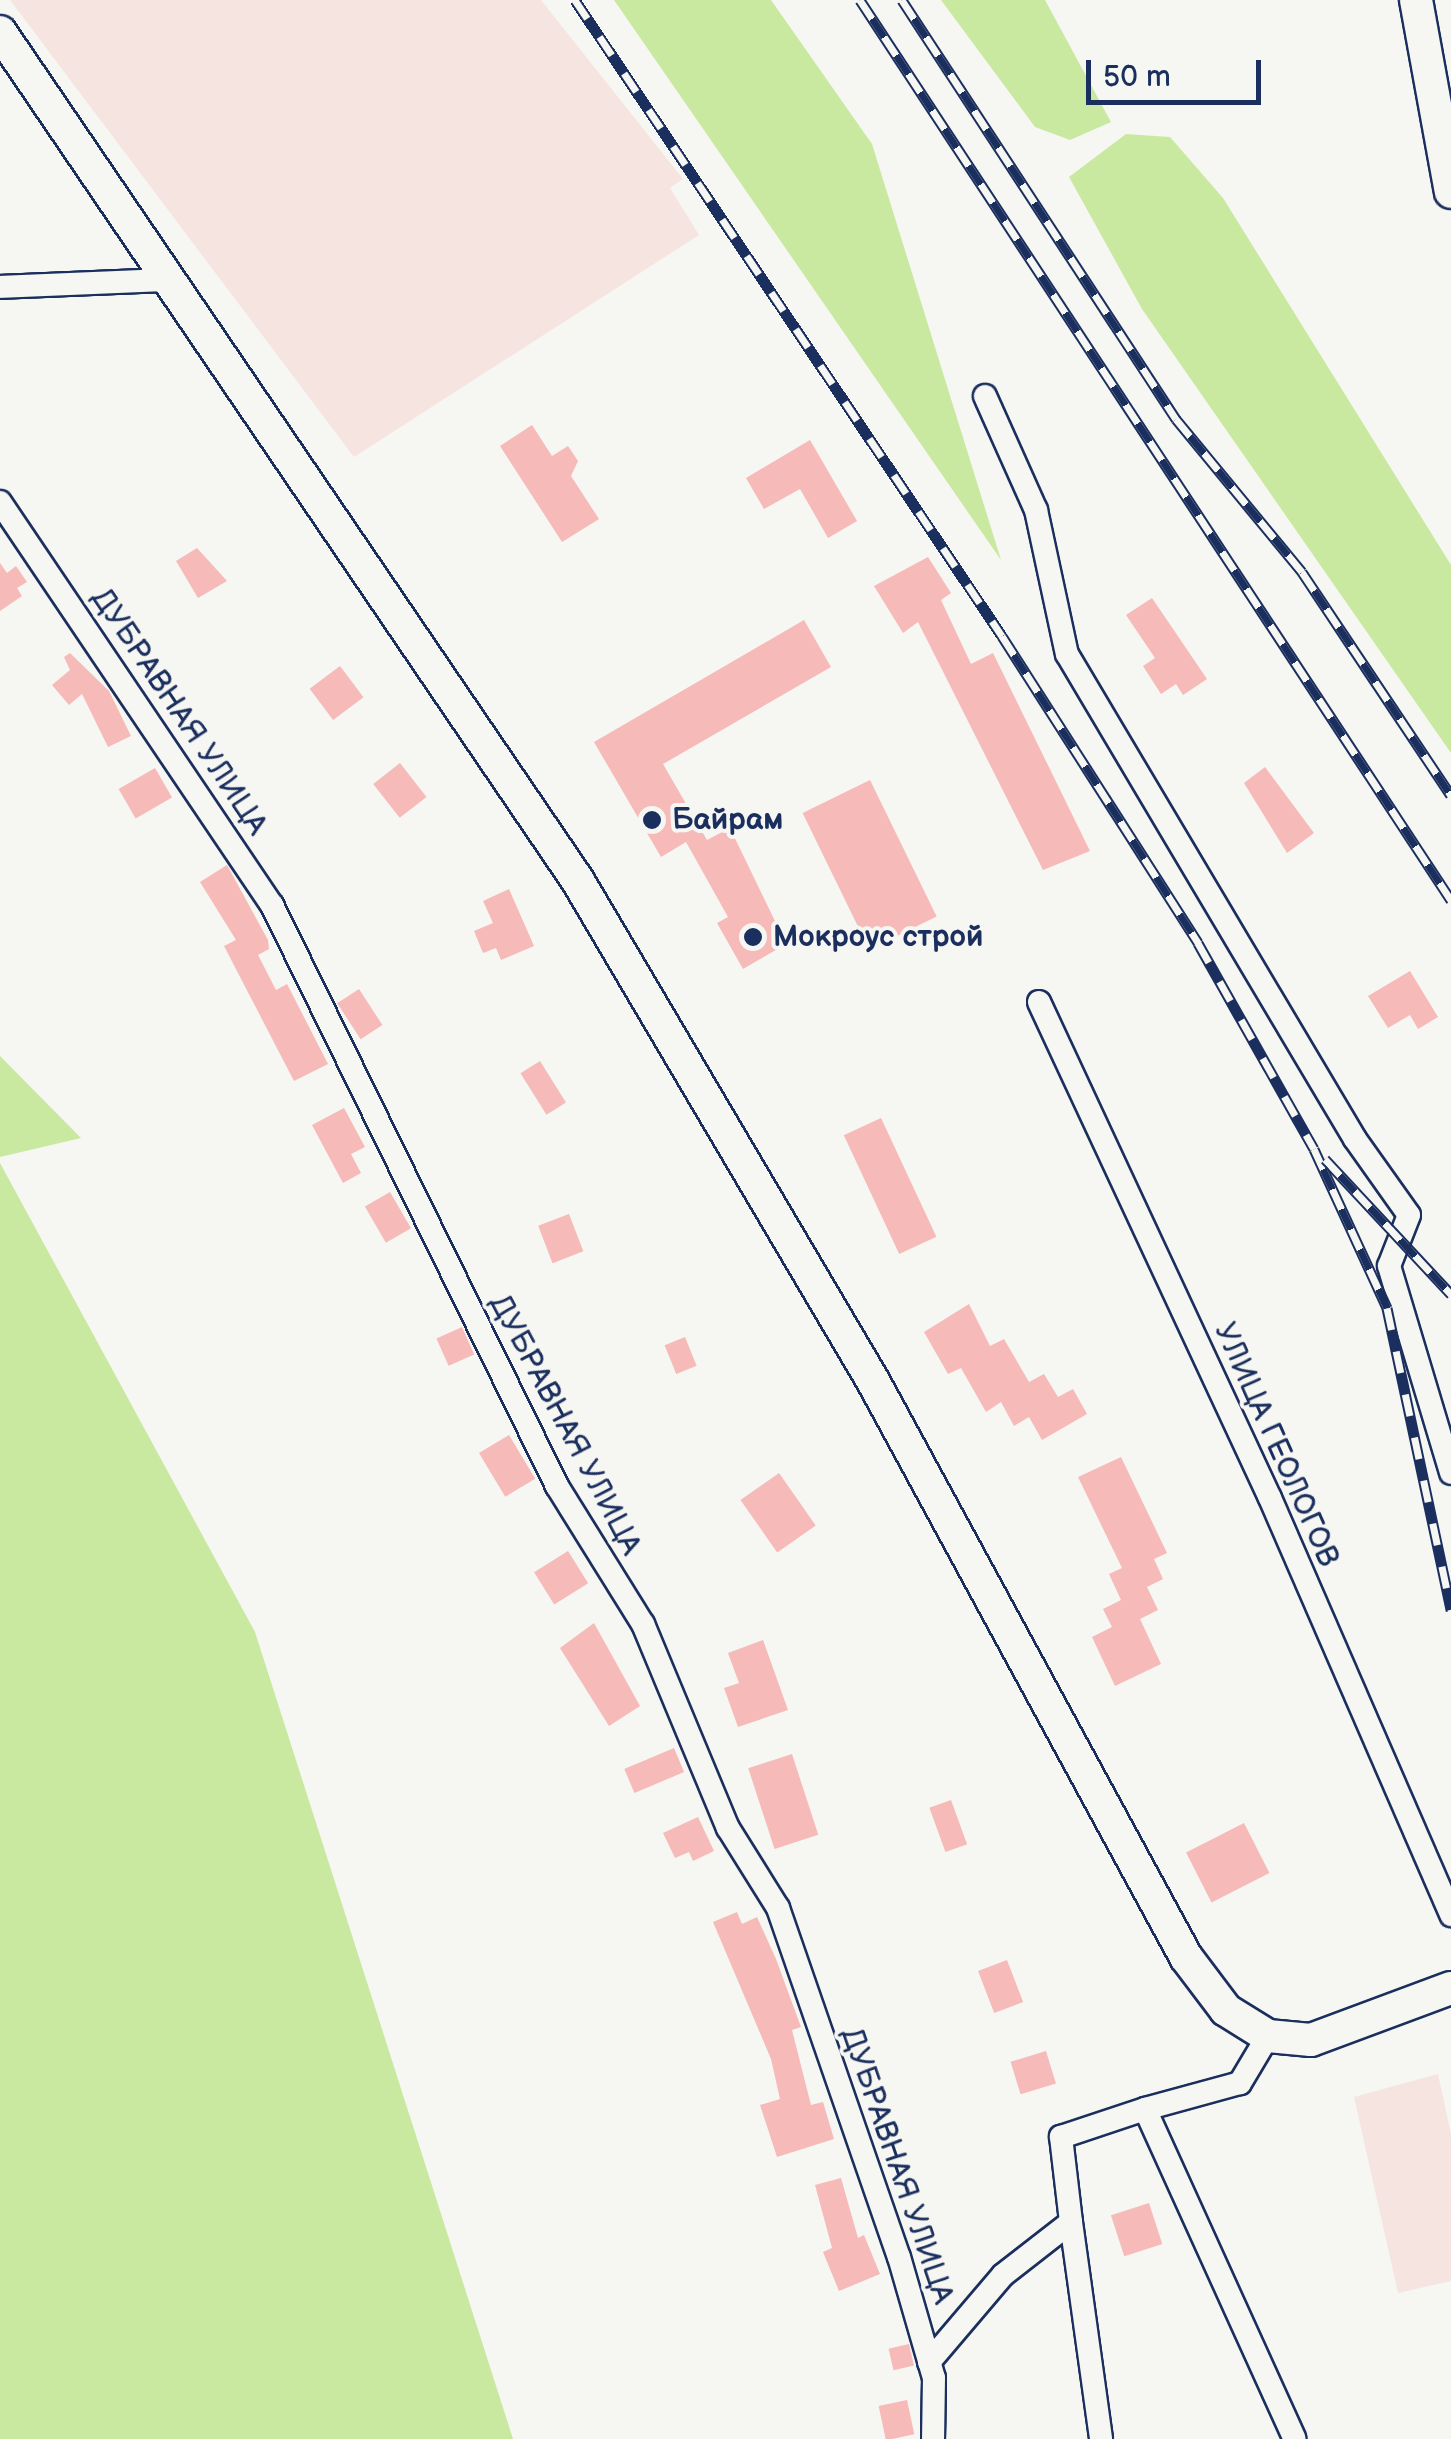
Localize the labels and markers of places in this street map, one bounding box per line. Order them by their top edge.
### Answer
place label: Байрам [672,802,783,838]
marker: Байрам [641,809,663,831]
place label: Мокроус строй [773,919,983,955]
marker: Мокроус строй [742,926,764,948]

